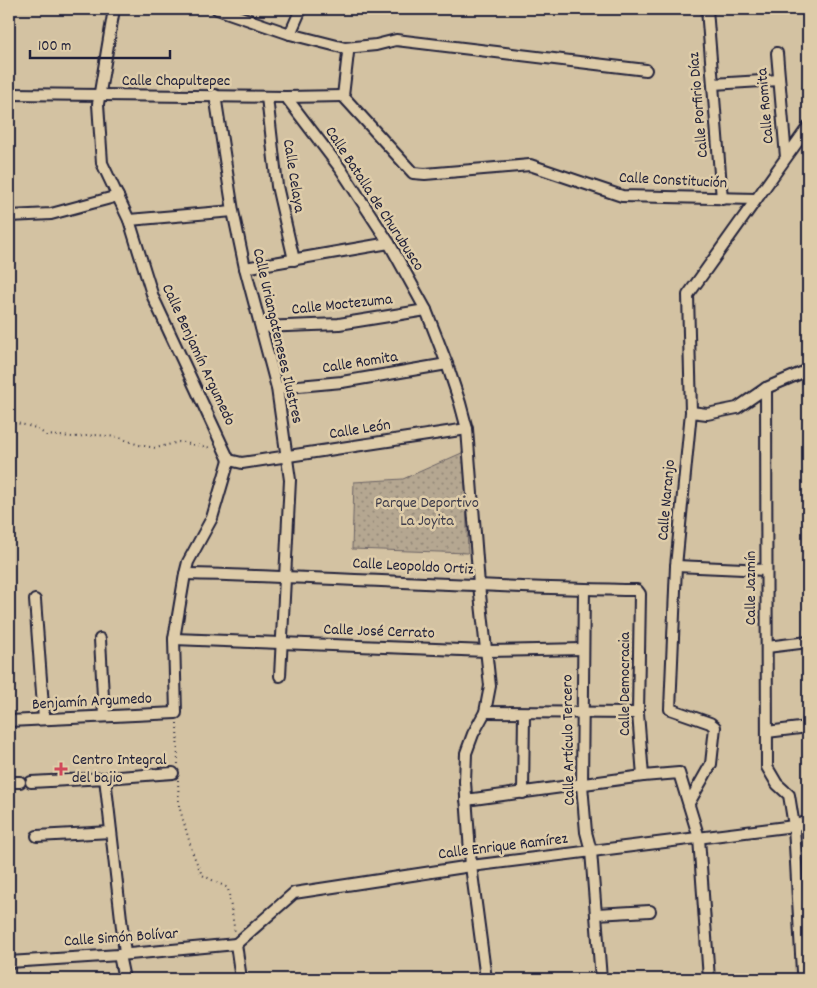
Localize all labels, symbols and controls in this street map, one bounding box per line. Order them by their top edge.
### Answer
scale bar [30,28,170,60]
text: 100 m [38,36,71,58]
street label: Calle Porfirio Díaz [683,51,715,159]
street label: Calle Romita [751,67,781,145]
street label: Calle Chapultepec [122,70,230,93]
street label: Calle Batalla de Churubusco [319,122,429,276]
street label: Calle Celaya [276,138,310,215]
street label: Calle Constitución [618,167,728,195]
street label: Calle Uriangateneses Ilustres [246,246,308,426]
street label: Calle Benjamín Argumedo [155,281,241,429]
street label: Calle Moctezuma [291,288,394,322]
street label: Calle Romita [321,346,400,380]
street label: Calle León [328,414,392,446]
street label: Calle Naranjo [652,459,682,541]
park label: Parque Deportivo La Joyita [375,492,479,533]
street label: Calle Jazmín [740,551,763,625]
street label: Calle Leopoldo Ortiz [352,552,474,582]
street label: Calle José Cerrato [323,619,435,645]
street label: Calle Democracia [614,632,637,736]
street label: Calle Artículo Tercero [556,674,582,806]
street label: Benjamín Argumedo [32,687,152,717]
place label: Centro Integral del bajio [72,749,167,790]
marker: Centro Integral del bajio [54,762,68,776]
street label: Calle Enrique Ramírez [437,828,569,866]
street label: Calle Simón Bolívar [63,923,179,953]

